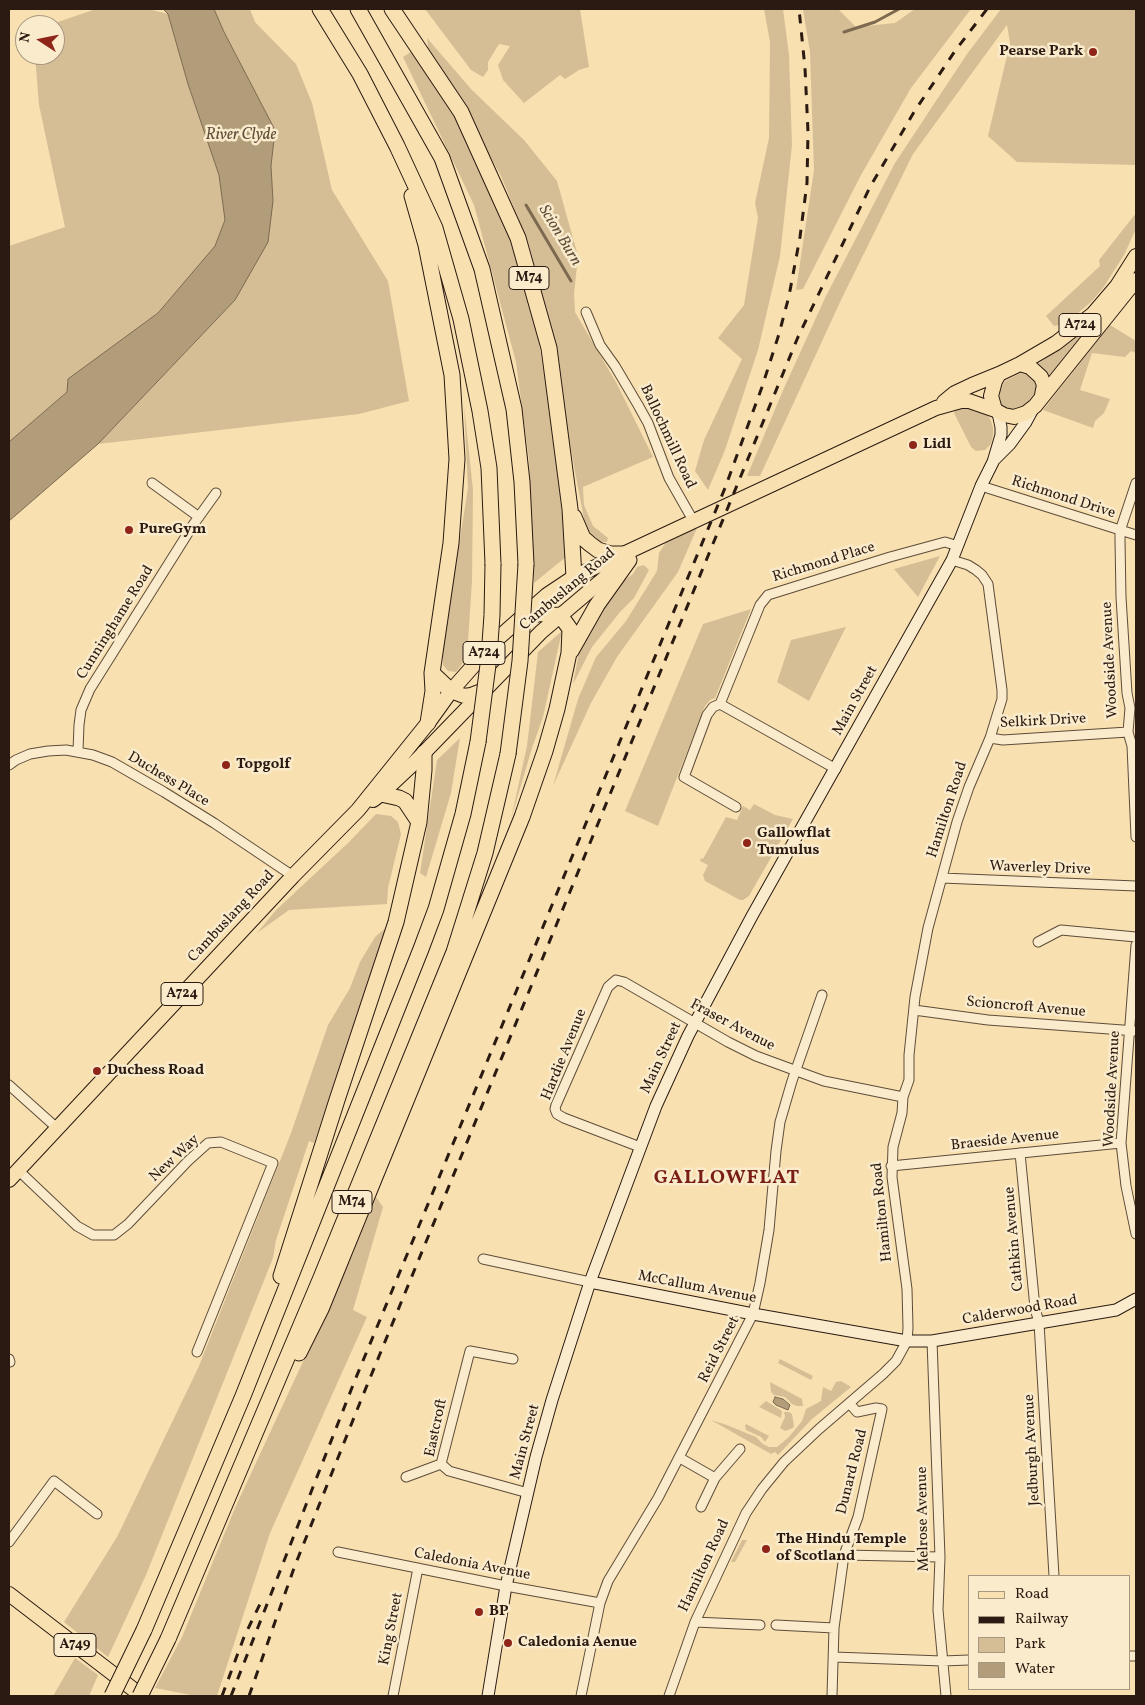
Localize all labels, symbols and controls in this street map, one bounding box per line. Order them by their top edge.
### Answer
north arrow [15,15,65,65]
text: N [15,30,36,44]
place label: Pearse Park [999,43,1083,61]
marker: Pearse Park [1087,46,1099,58]
water label: River Clyde [206,126,276,146]
water label: Scion Burn [533,202,585,270]
road number: M74 [509,266,549,290]
road number: A724 [1059,314,1101,336]
street label: Ballochmill Road [635,382,699,492]
place label: Lidl [923,436,951,454]
marker: Lidl [907,439,919,451]
street label: Richmond Drive [1009,473,1117,523]
place label: PureGym [139,521,206,539]
marker: PureGym [123,524,135,536]
street label: Richmond Place [771,539,877,587]
street label: Cambuslang Road [517,545,619,635]
street label: Cunninghame Road [74,563,158,683]
street label: Woodside Avenue [1099,601,1123,719]
road number: A724 [463,641,505,664]
street label: Main Street [829,663,883,739]
street label: Selkirk Drive [999,711,1087,733]
street label: Duchess Place [124,749,212,811]
place label: Topgolf [236,756,290,774]
marker: Topgolf [220,759,232,771]
street label: Hamilton Road [924,760,972,860]
place label: Gallowflat Tumulus [757,825,831,860]
marker: Gallowflat Tumulus [741,837,753,849]
street label: Waverley Drive [989,858,1091,880]
street label: Cambuslang Road [185,867,279,967]
road number: A724 [161,982,203,1006]
street label: Scioncroft Avenue [966,994,1086,1022]
street label: Fraser Avenue [686,996,778,1056]
street label: Hardie Avenue [538,1007,592,1103]
street label: Main Street [638,1019,686,1097]
street label: Woodside Avenue [1101,1030,1125,1148]
place label: Duchess Road [107,1062,204,1080]
marker: Duchess Road [91,1065,103,1077]
street label: Braeside Avenue [950,1126,1060,1156]
street label: New Way [146,1131,204,1187]
street label: Hamilton Road [869,1161,897,1263]
district label: GALLOWFLAT [652,1167,802,1191]
street label: Cathkin Avenue [1001,1186,1029,1292]
road number: M74 [332,1190,372,1214]
street label: McCallum Avenue [636,1268,758,1308]
street label: Calderwood Road [961,1292,1079,1330]
street label: Reid Street [696,1314,744,1386]
street label: Jedburgh Avenue [1021,1394,1045,1506]
street label: Eastcroft [422,1397,452,1459]
street label: Main Street [507,1402,545,1482]
street label: Dunard Road [834,1427,872,1517]
street label: Melrose Avenue [914,1466,934,1572]
street label: Hamilton Road [676,1517,734,1615]
place label: The Hindu Temple of Scotland [776,1531,907,1566]
marker: The Hindu Temple of Scotland [760,1543,772,1555]
street label: Caledonia Avenue [412,1545,532,1585]
legend [968,1575,1130,1690]
text: Road [1015,1584,1049,1605]
street label: King Street [376,1591,408,1667]
place label: BP [489,1603,509,1621]
marker: BP [473,1606,485,1618]
text: Railway [1015,1609,1068,1630]
road number: A749 [54,1634,96,1656]
place label: Caledonia Aenue [518,1634,637,1652]
text: Park [1015,1634,1046,1655]
marker: Caledonia Aenue [502,1637,514,1649]
text: Water [1015,1659,1055,1680]

